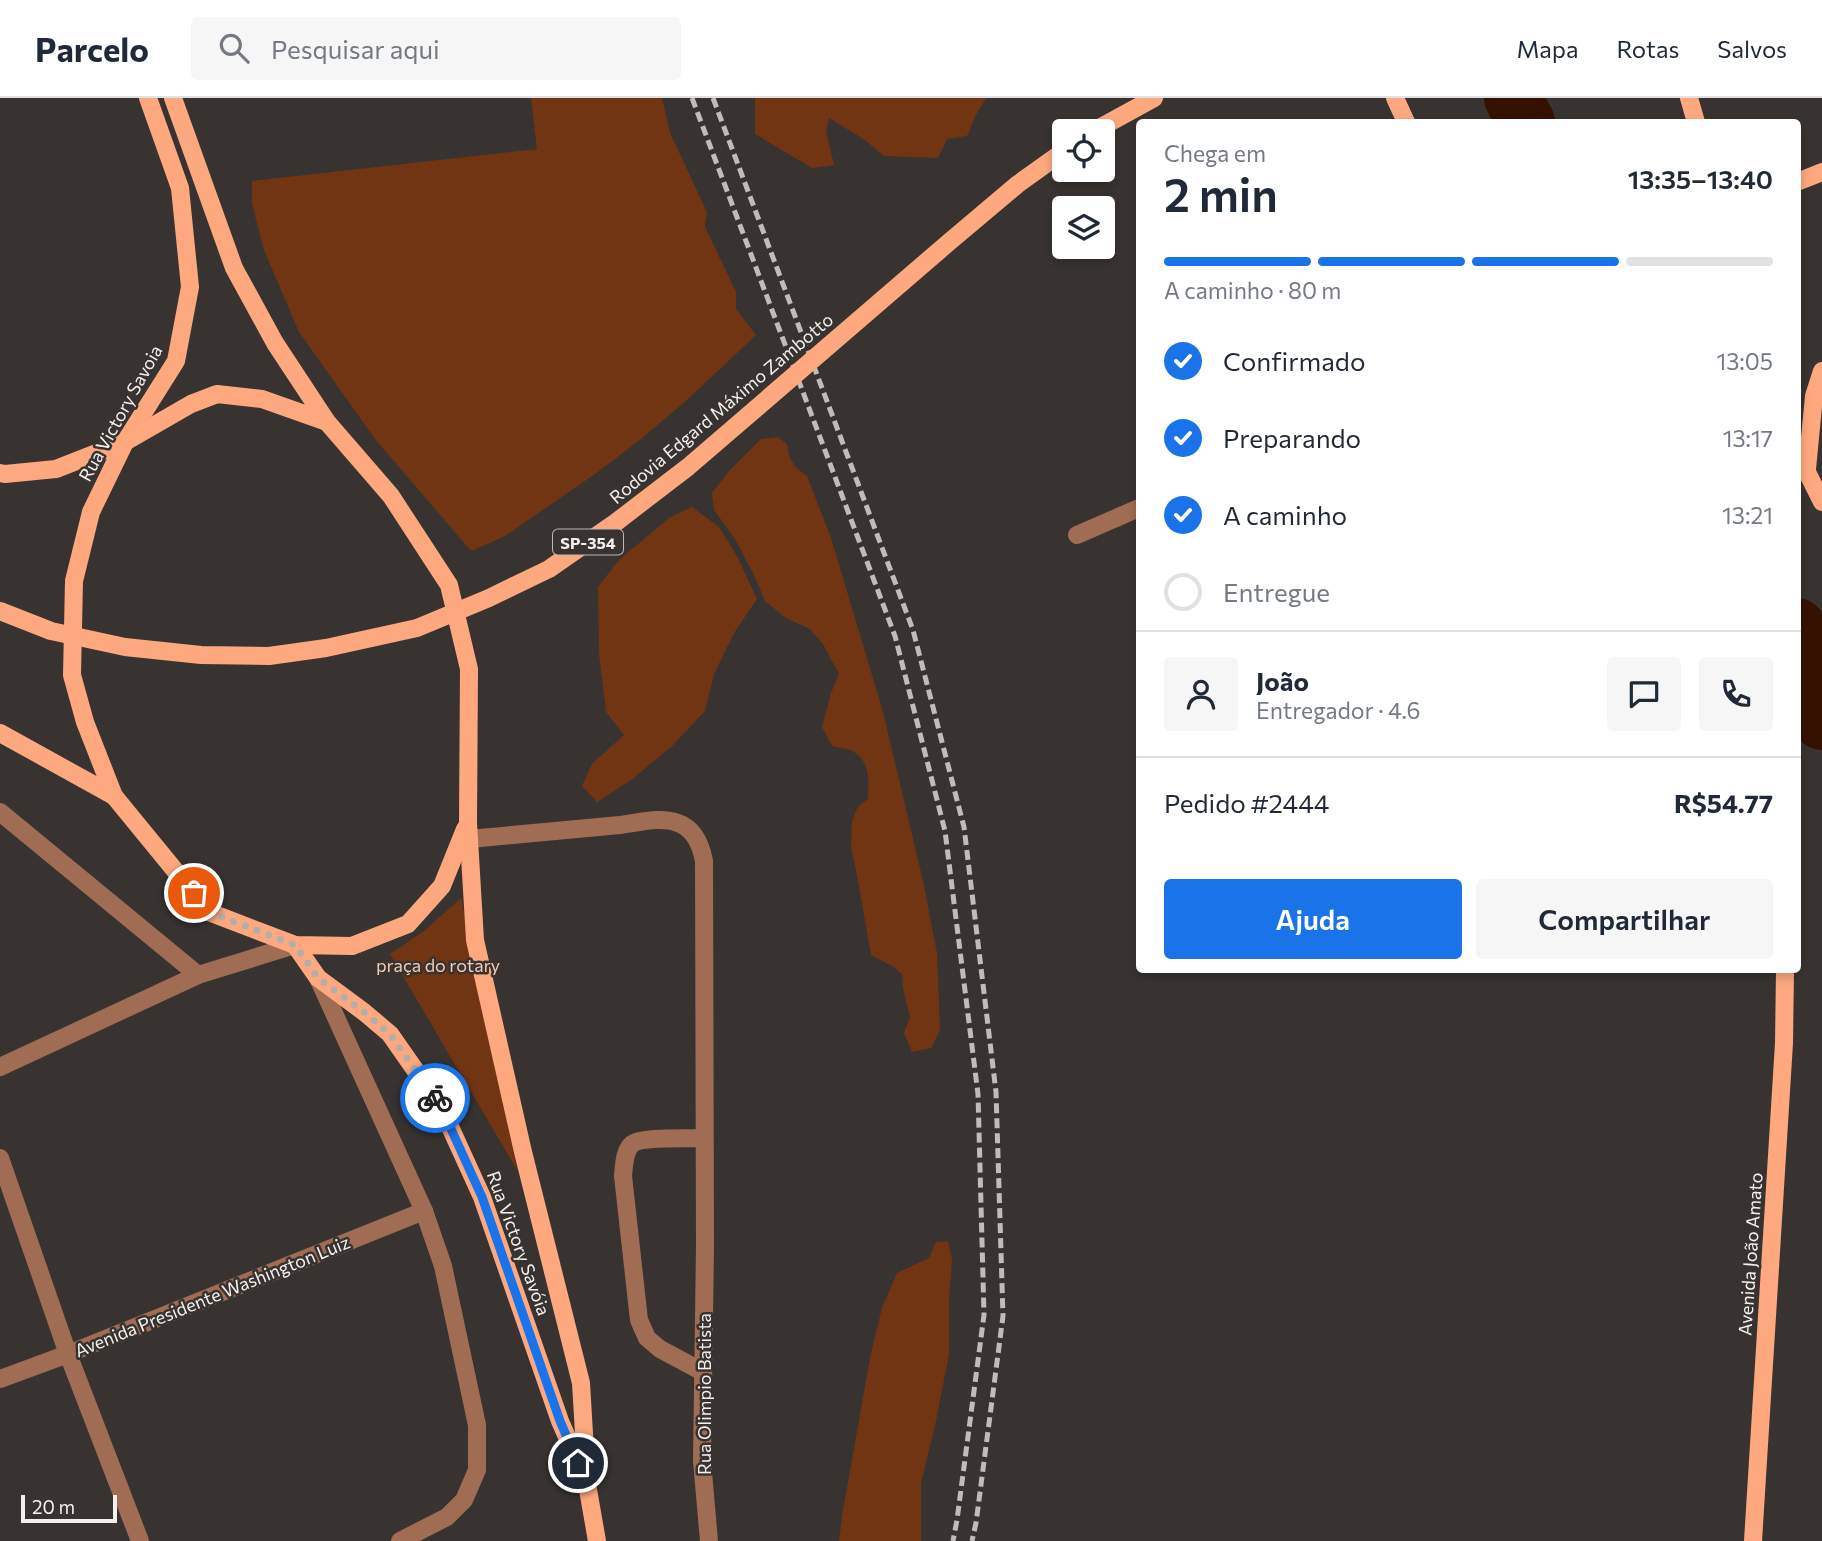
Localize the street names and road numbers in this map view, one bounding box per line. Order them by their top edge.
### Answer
street label: Rodovia Edgard Máximo Zambotto [605,308,837,508]
street label: Rua Victory Savoia [73,341,167,485]
road number: SP-354 [553,530,623,555]
street label: Rua Victory Savóia [483,1168,555,1318]
street label: Avenida João Amato [1733,1172,1767,1336]
street label: Avenida Presidente Washington Luiz [71,1231,353,1361]
street label: Rua Olimpio Batista [693,1313,715,1475]

